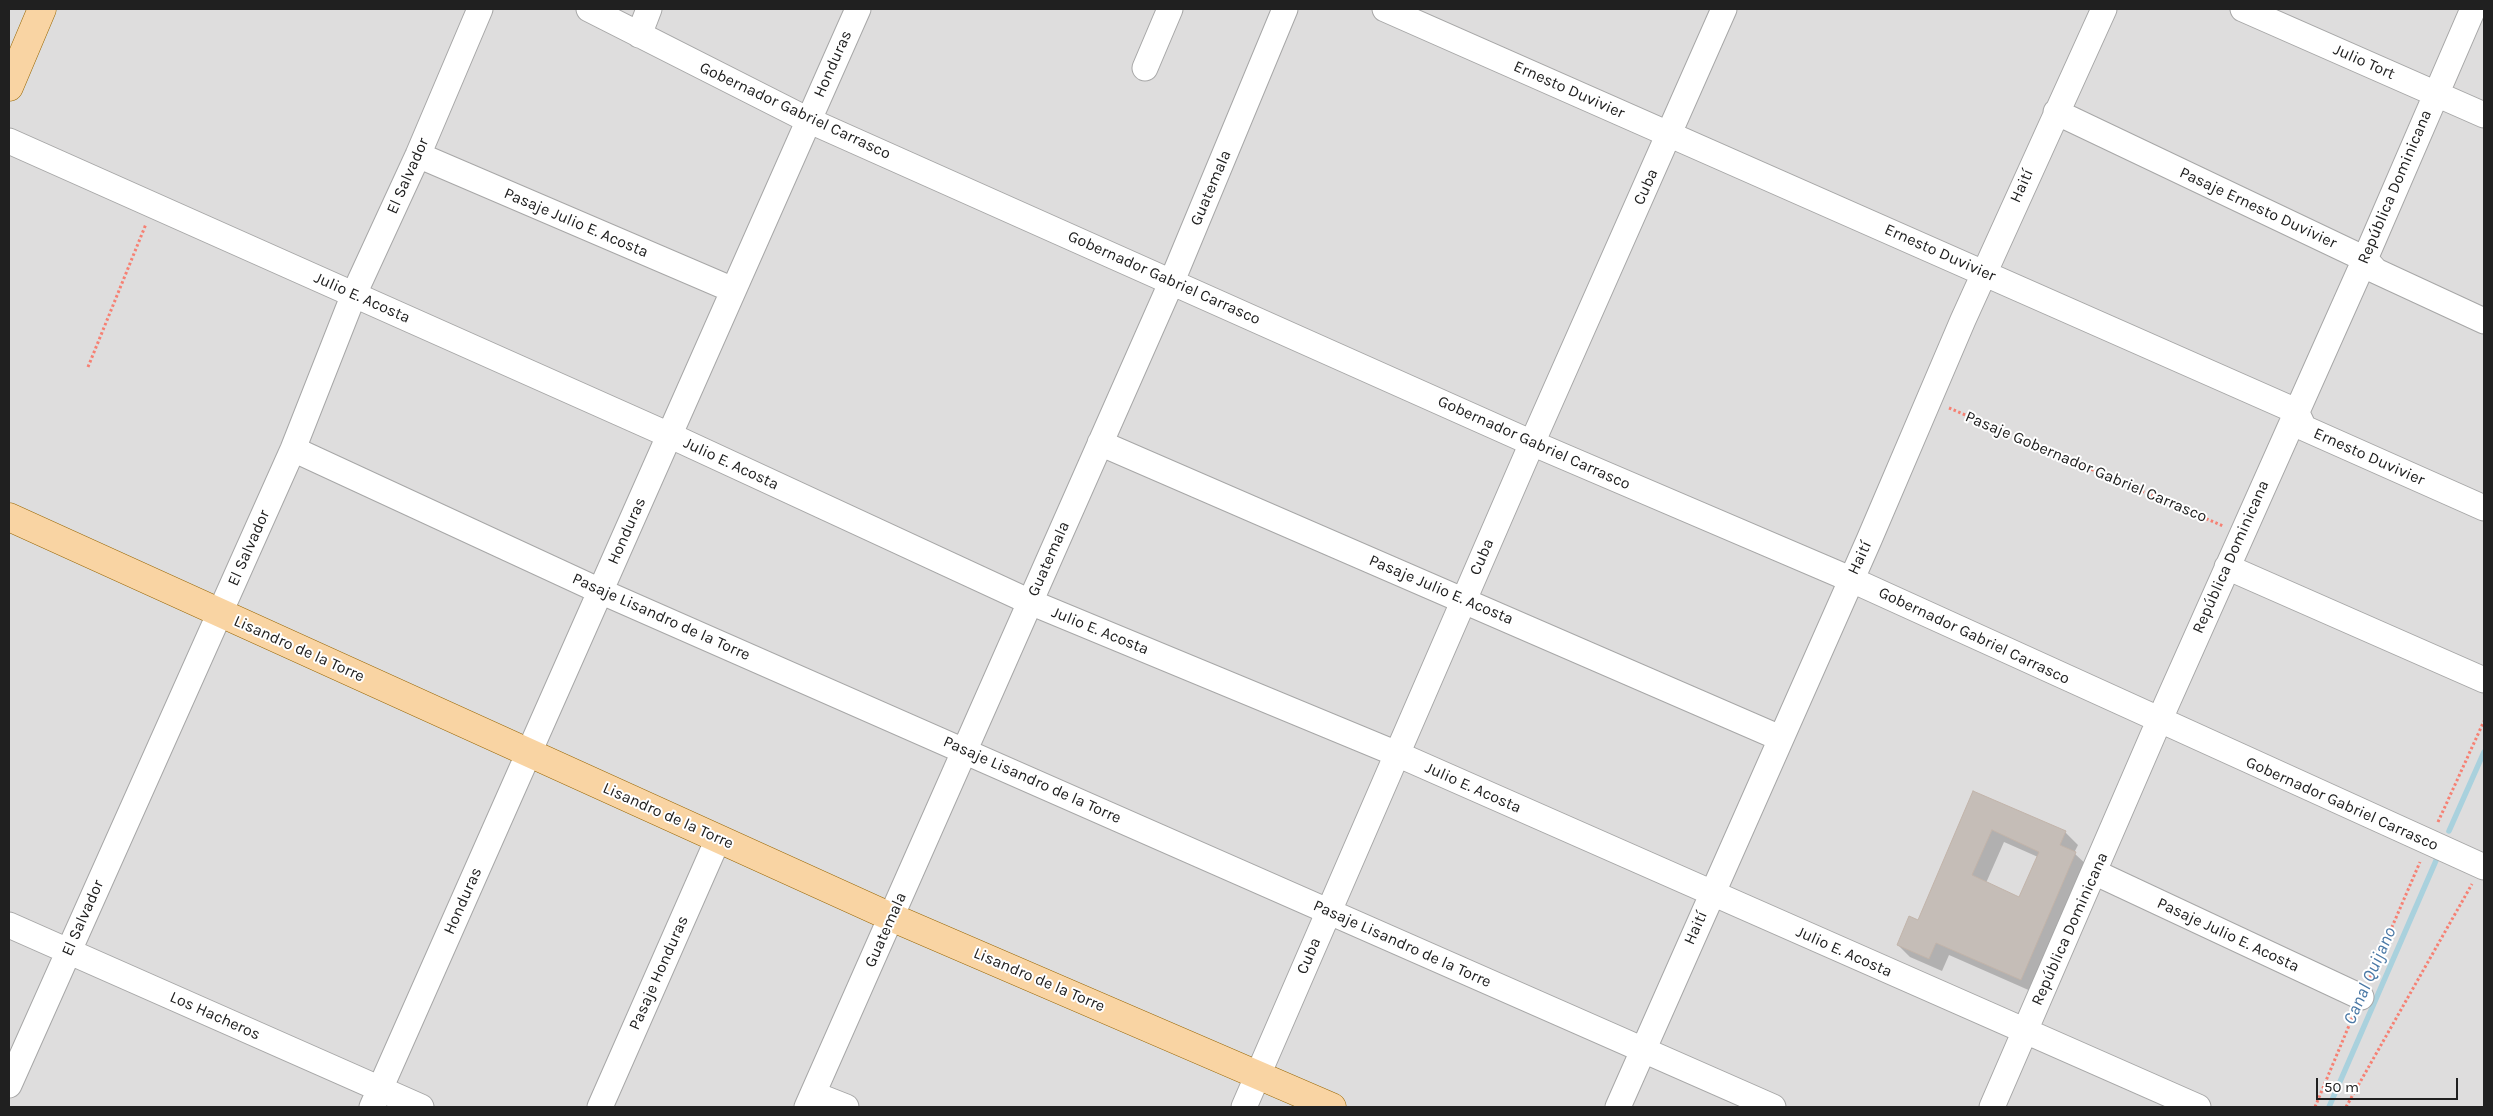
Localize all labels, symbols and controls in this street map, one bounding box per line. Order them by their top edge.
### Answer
street label: Honduras [810,28,856,100]
street label: Julio Tort [2330,40,2398,84]
street label: Ernesto Duvivier [1511,57,1627,123]
street label: Gobernador Gabriel Carrasco [696,58,894,164]
street label: República Dominicana [2354,107,2436,267]
street label: El Salvador [383,135,433,217]
street label: Guatemala [1187,147,1235,229]
street label: Pasaje Ernesto Duvivier [2176,163,2340,253]
street label: Cuba [1630,166,1662,208]
street label: Haití [2006,166,2038,206]
street label: Pasaje Julio E. Acosta [501,184,651,262]
street label: Ernesto Duvivier [1882,220,1998,286]
street label: Gobernador Gabriel Carrasco [1065,227,1263,329]
street label: Julio E. Acosta [311,268,413,328]
street label: Gobernador Gabriel Carrasco [1435,392,1633,494]
street label: Pasaje Gobernador Gabriel Carrasco [1962,407,2210,527]
street label: Ernesto Duvivier [2311,424,2427,490]
street label: Julio E. Acosta [680,434,782,494]
street label: República Dominicana [2189,477,2273,637]
street label: Honduras [604,495,650,567]
street label: El Salvador [224,507,274,589]
street label: Guatemala [1024,519,1074,599]
street label: Cuba [1466,536,1498,578]
street label: Haití [1844,538,1876,578]
street label: Pasaje Julio E. Acosta [1366,551,1516,629]
street label: Pasaje Lisandro de la Torre [569,569,753,665]
street label: Gobernador Gabriel Carrasco [1875,583,2073,689]
street label: Julio E. Acosta [1049,603,1151,659]
street label: Lisandro de la Torre [231,612,367,686]
street label: Pasaje Lisandro de la Torre [940,732,1124,828]
street label: Gobernador Gabriel Carrasco [2243,753,2441,855]
street label: Julio E. Acosta [1422,758,1524,818]
street label: Lisandro de la Torre [600,779,736,853]
street label: República Dominicana [2028,849,2112,1009]
street label: Honduras [440,865,486,937]
street label: El Salvador [58,877,108,959]
street label: Guatemala [861,890,911,970]
street label: Pasaje Julio E. Acosta [2154,894,2302,976]
street label: Pasaje Lisandro de la Torre [1310,896,1494,992]
street label: Haití [1680,908,1712,948]
street label: Pasaje Honduras [625,913,693,1033]
street label: Julio E. Acosta [1793,922,1895,982]
water label: Canal Quijano [2339,924,2401,1028]
street label: Cuba [1293,935,1325,977]
street label: Lisandro de la Torre [970,944,1108,1016]
street label: Los Hacheros [167,988,263,1044]
scale bar [2318,1068,2460,1100]
text: 50 m [2324,1078,2359,1096]

